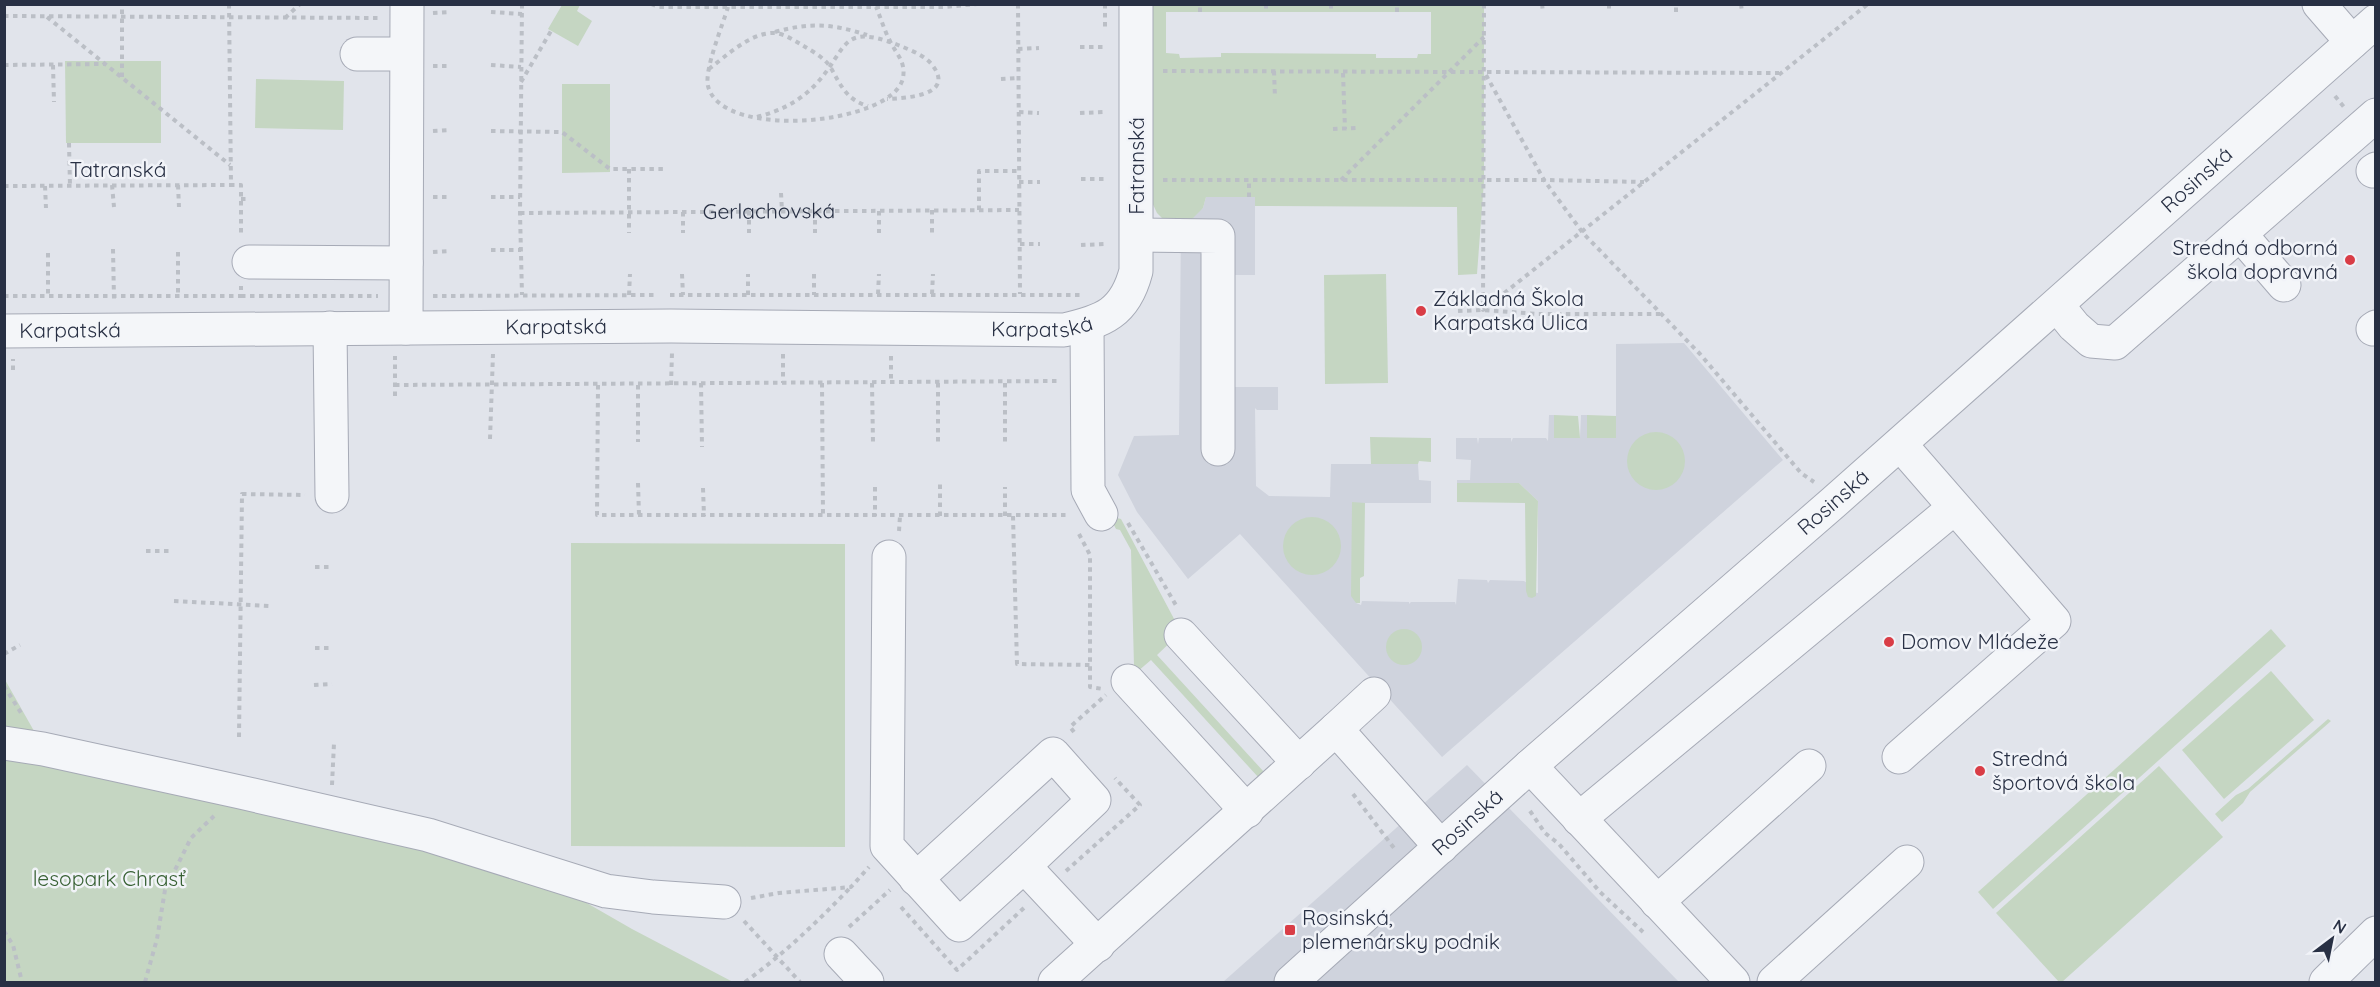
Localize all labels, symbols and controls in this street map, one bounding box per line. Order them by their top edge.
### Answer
street label: Fatranská [1123,117,1149,215]
street label: Rosinská [2155,141,2237,218]
street label: Tatranská [70,156,166,182]
street label: Gerlachovská [703,197,835,224]
place label: Stredná odborná škola dopravná [2172,234,2338,284]
marker: Stredná odborná škola dopravná [2343,253,2357,267]
place label: Základná Škola Karpatská Ulica [1433,285,1588,335]
marker: Základná Škola Karpatská Ulica [1414,304,1428,318]
street label: Karpatská [991,309,1096,343]
street label: Karpatská [505,312,607,339]
street label: Karpatská [19,316,121,343]
street label: Rosinská [1791,463,1874,540]
place label: Domov Mládeže [1901,628,2059,654]
marker: Domov Mládeže [1882,635,1896,649]
place label: Stredná športová škola [1992,745,2135,795]
marker: Stredná športová škola [1973,764,1987,778]
street label: Rosinská [1426,783,1508,860]
park label: lesopark Chrasť [33,865,186,891]
place label: Rosinská, plemenársky podnik [1302,904,1500,954]
north arrow [2302,909,2362,969]
text: N [2330,915,2350,938]
marker: Rosinská, plemenársky podnik [1283,923,1297,937]

